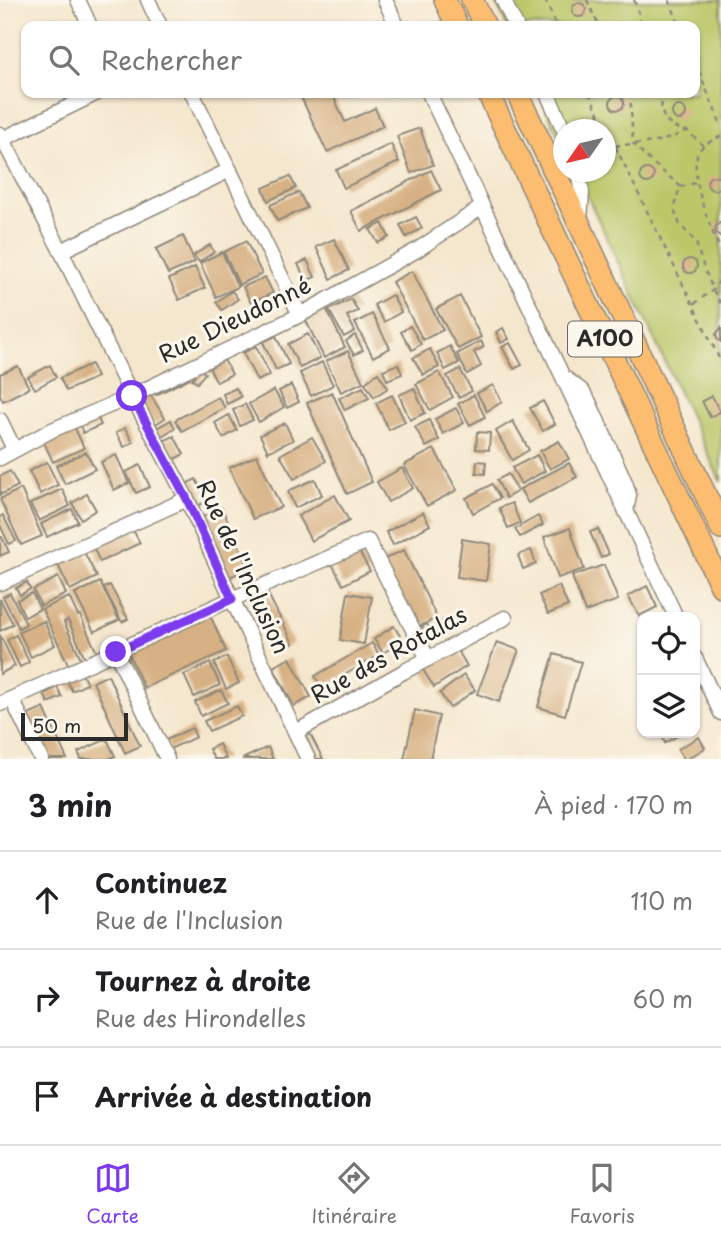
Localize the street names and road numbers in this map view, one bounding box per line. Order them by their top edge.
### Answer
street label: Rue Dieudonné [152,267,316,371]
road number: A100 [568,322,642,356]
street label: Rue de l'Inclusion [189,474,300,659]
street label: Rue des Rotalas [304,596,473,711]

